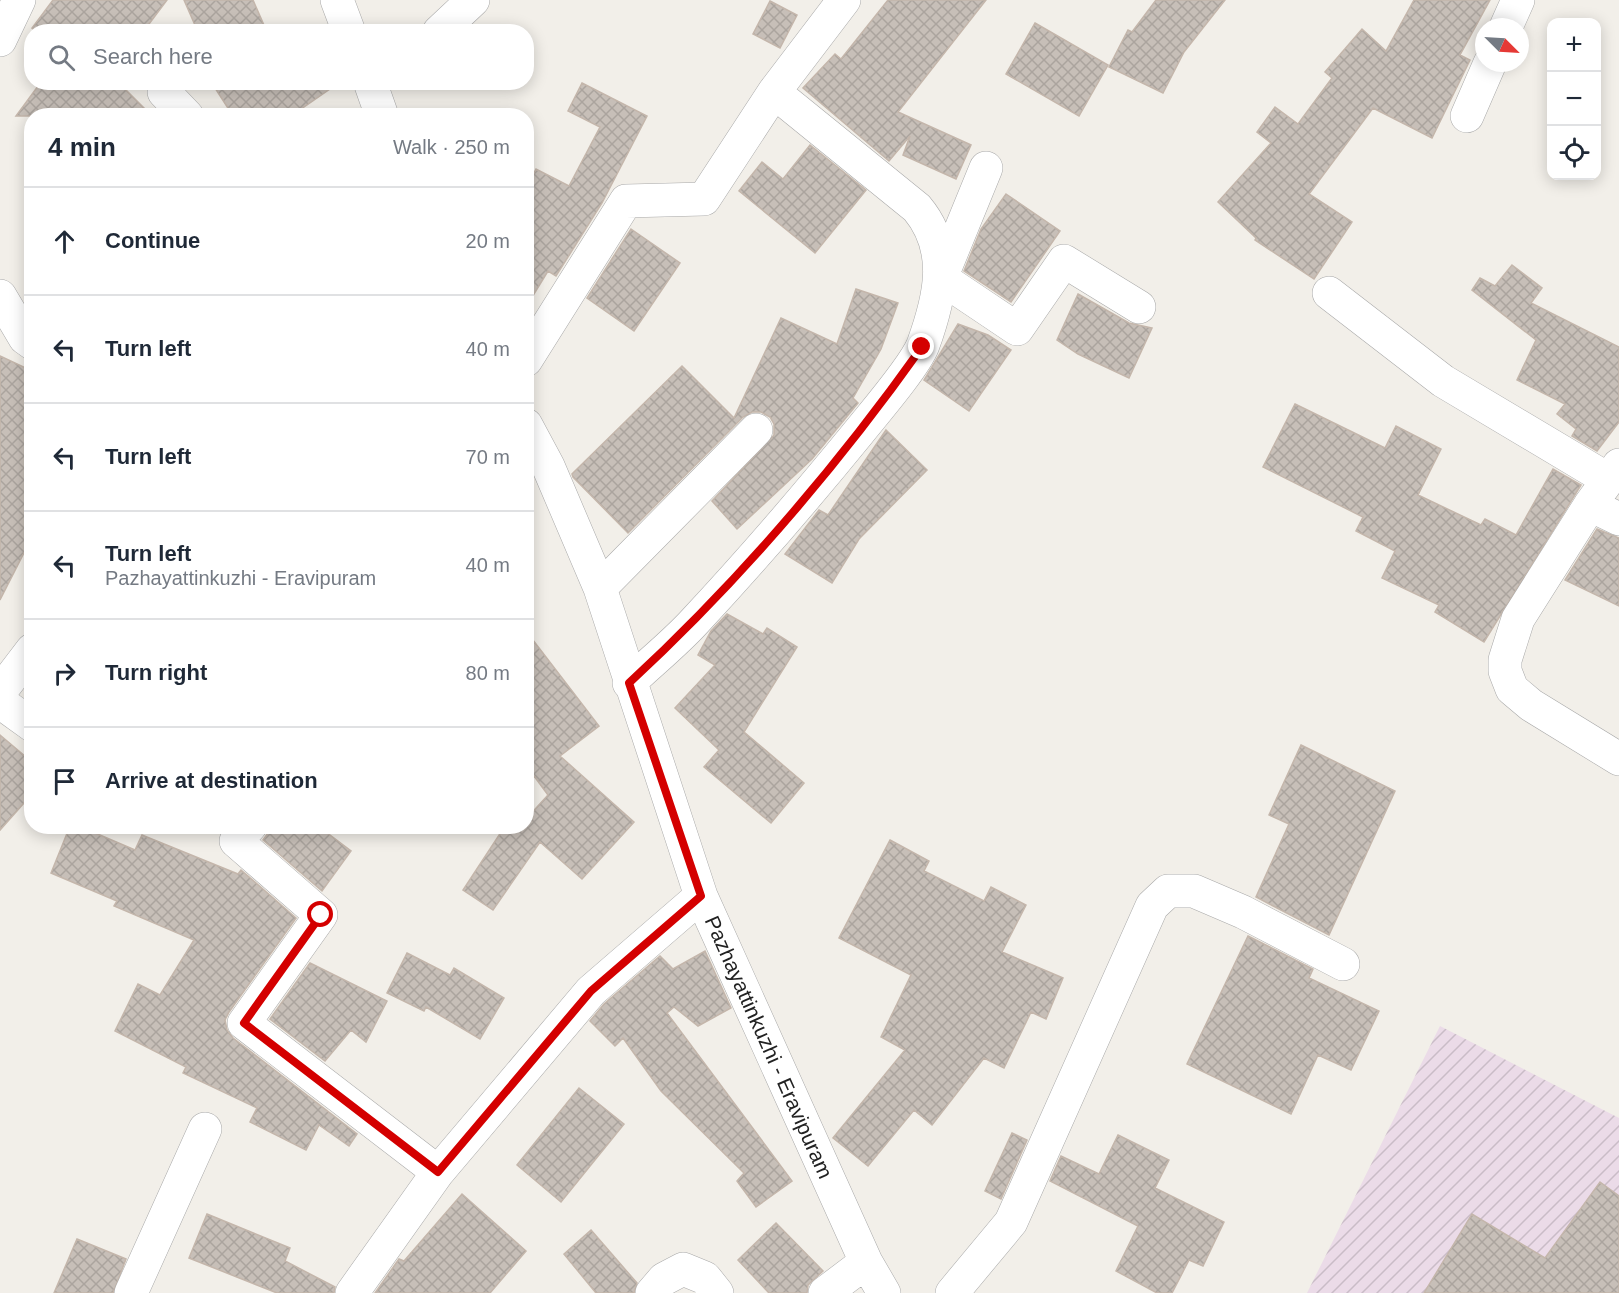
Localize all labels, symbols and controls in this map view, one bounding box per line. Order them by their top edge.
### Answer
north arrow [1475,18,1529,72]
map controls [1547,18,1601,180]
button: + [1547,18,1601,72]
search box [24,24,534,90]
icon: search [45,41,78,74]
text: Search here [93,44,213,69]
button: − [1547,72,1601,126]
button: locate [1547,126,1601,180]
text: 4 min [48,132,116,162]
text: Walk · 250 m [393,136,510,158]
icon: ahead [48,225,81,258]
text: Continue [105,228,200,253]
text: 20 m [466,230,510,252]
icon: left [48,333,81,366]
route end [908,333,934,359]
text: Turn left [105,336,191,361]
text: 40 m [466,338,510,360]
icon: left [48,441,81,474]
text: Turn left [105,444,191,469]
text: 70 m [466,446,510,468]
text: Turn left [105,541,191,566]
icon: left [48,549,81,582]
text: 40 m [466,554,510,576]
text: Pazhayattinkuzhi - Eravipuram [105,567,376,589]
icon: right [48,657,81,690]
text: Turn right [105,660,207,685]
text: 80 m [466,662,510,684]
icon: arrive [48,765,81,798]
text: Arrive at destination [105,768,318,793]
route start [307,901,333,927]
street label: Pazhayattinkuzhi - Eravipuram [701,912,837,1182]

